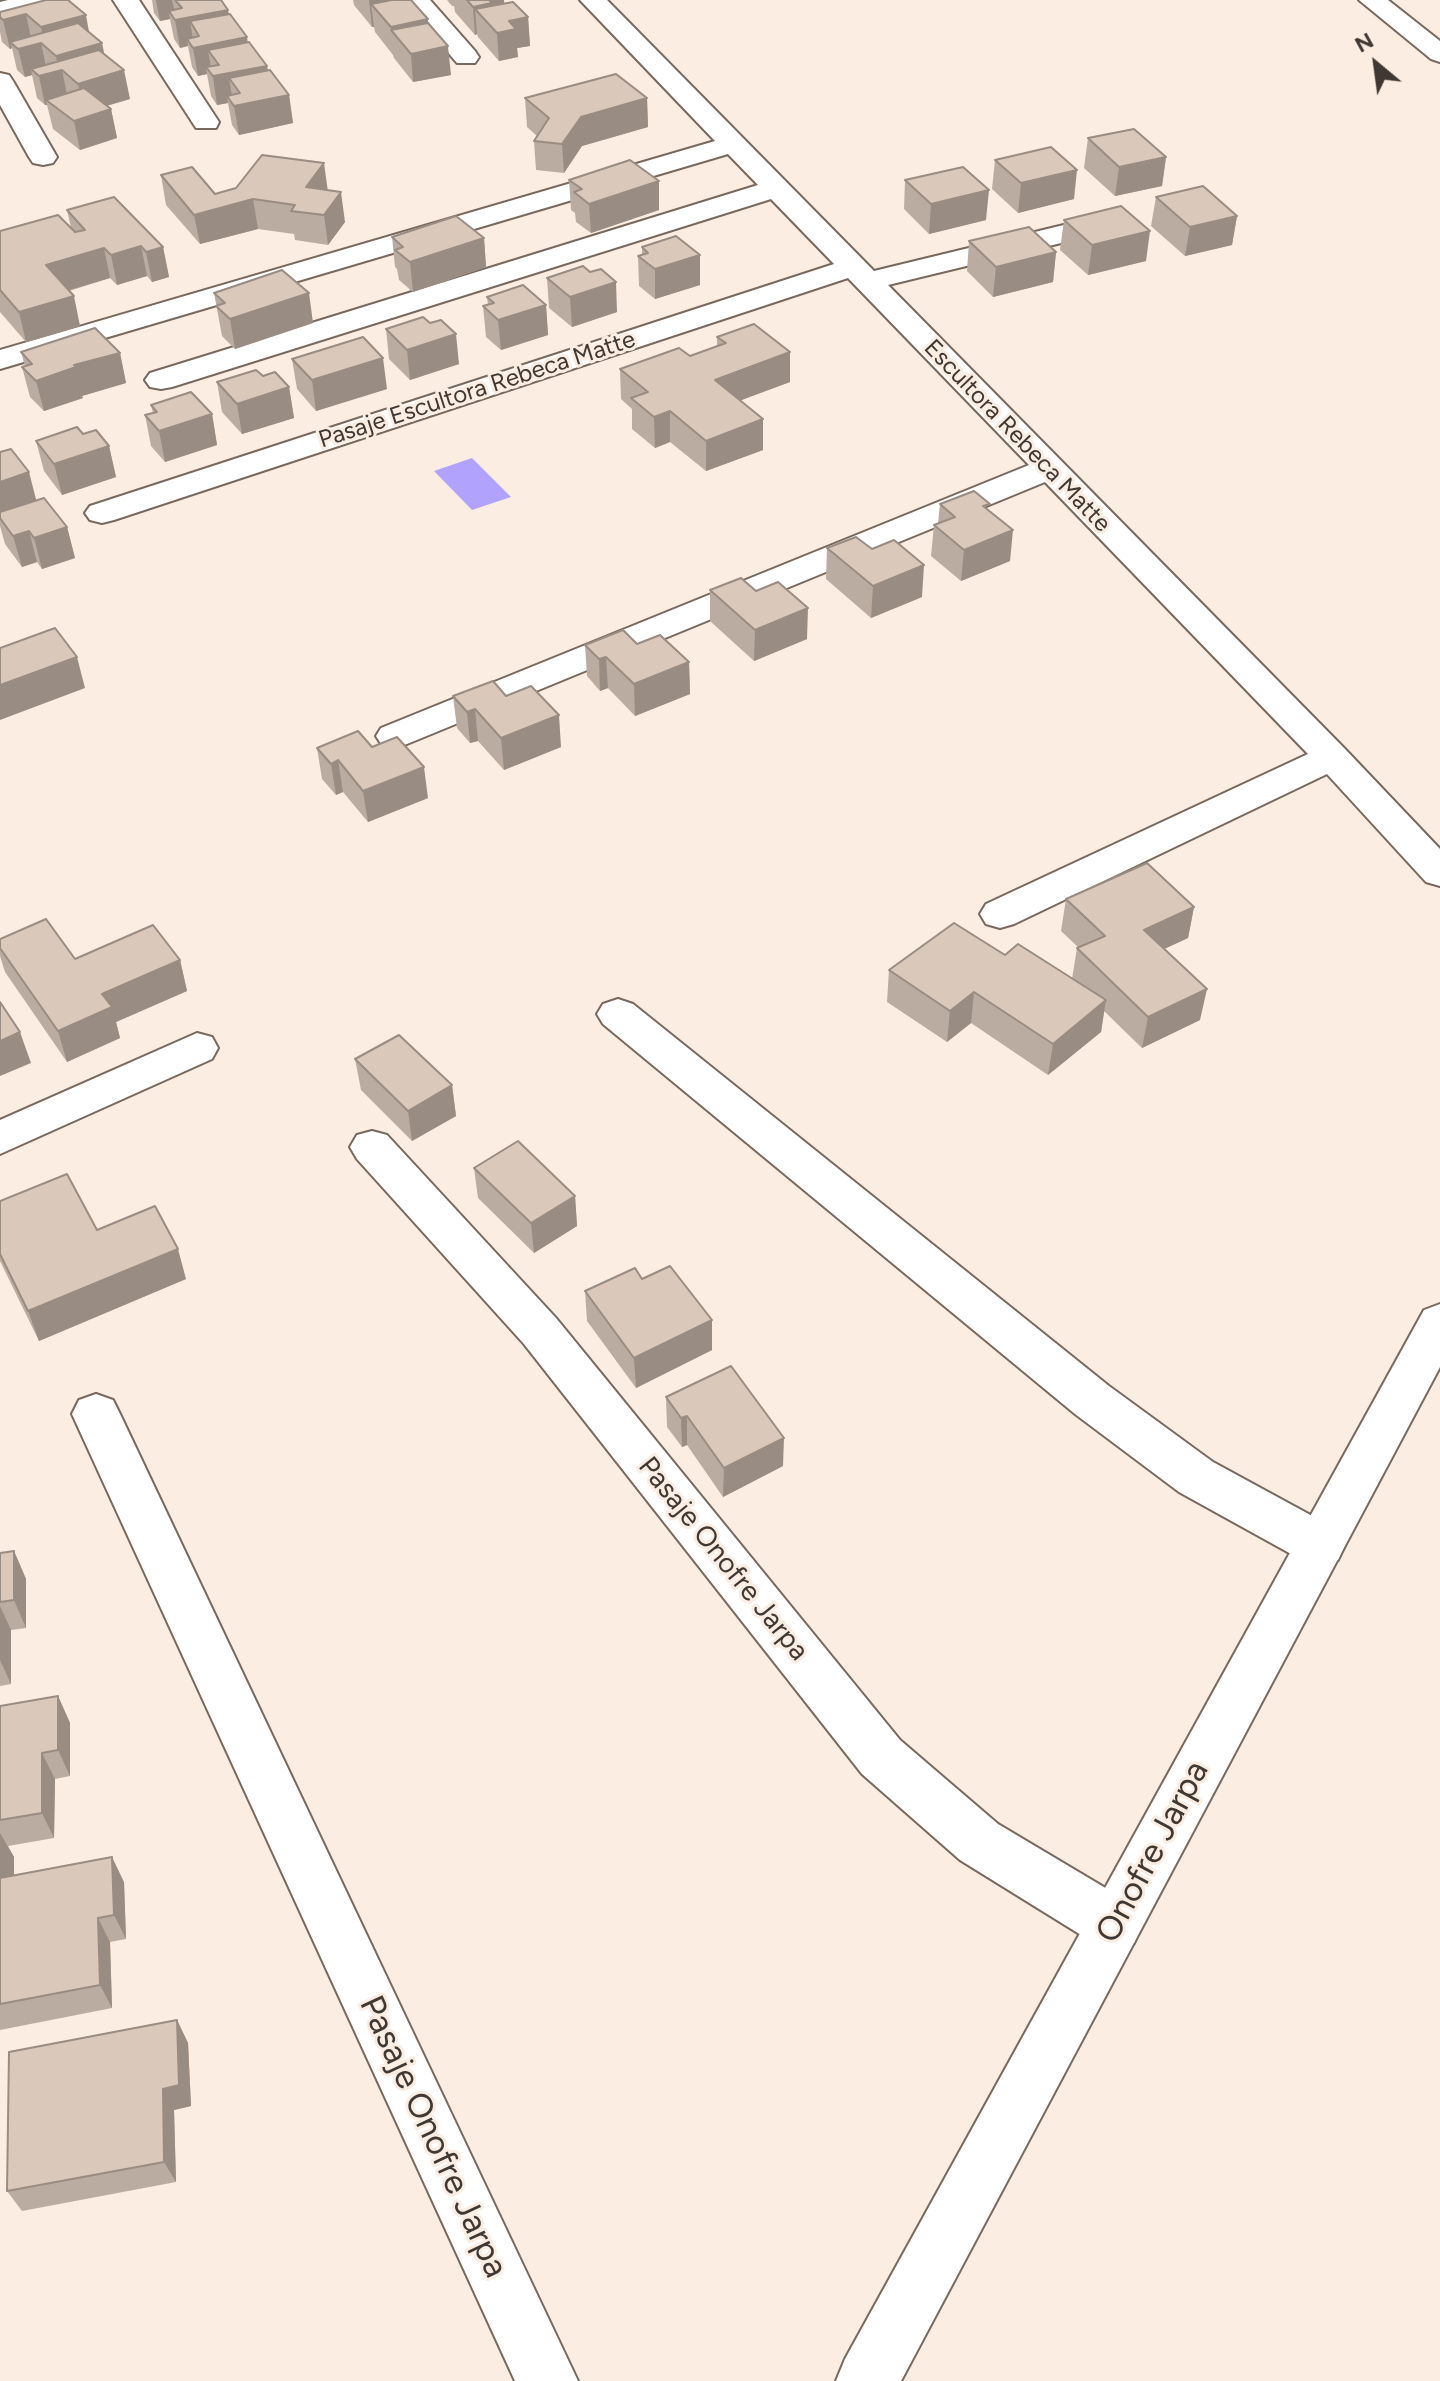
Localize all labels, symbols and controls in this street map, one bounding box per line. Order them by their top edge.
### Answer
north arrow [1336,24,1416,104]
text: N [1350,27,1378,59]
street label: Pasaje Escultora Rebeca Matte [315,325,639,455]
street label: Escultora Rebeca Matte [918,334,1116,538]
street label: Pasaje Onofre Jarpa [631,1451,815,1667]
street label: Onofre Jarpa [1088,1754,1218,1950]
street label: Pasaje Onofre Jarpa [350,1990,516,2284]

